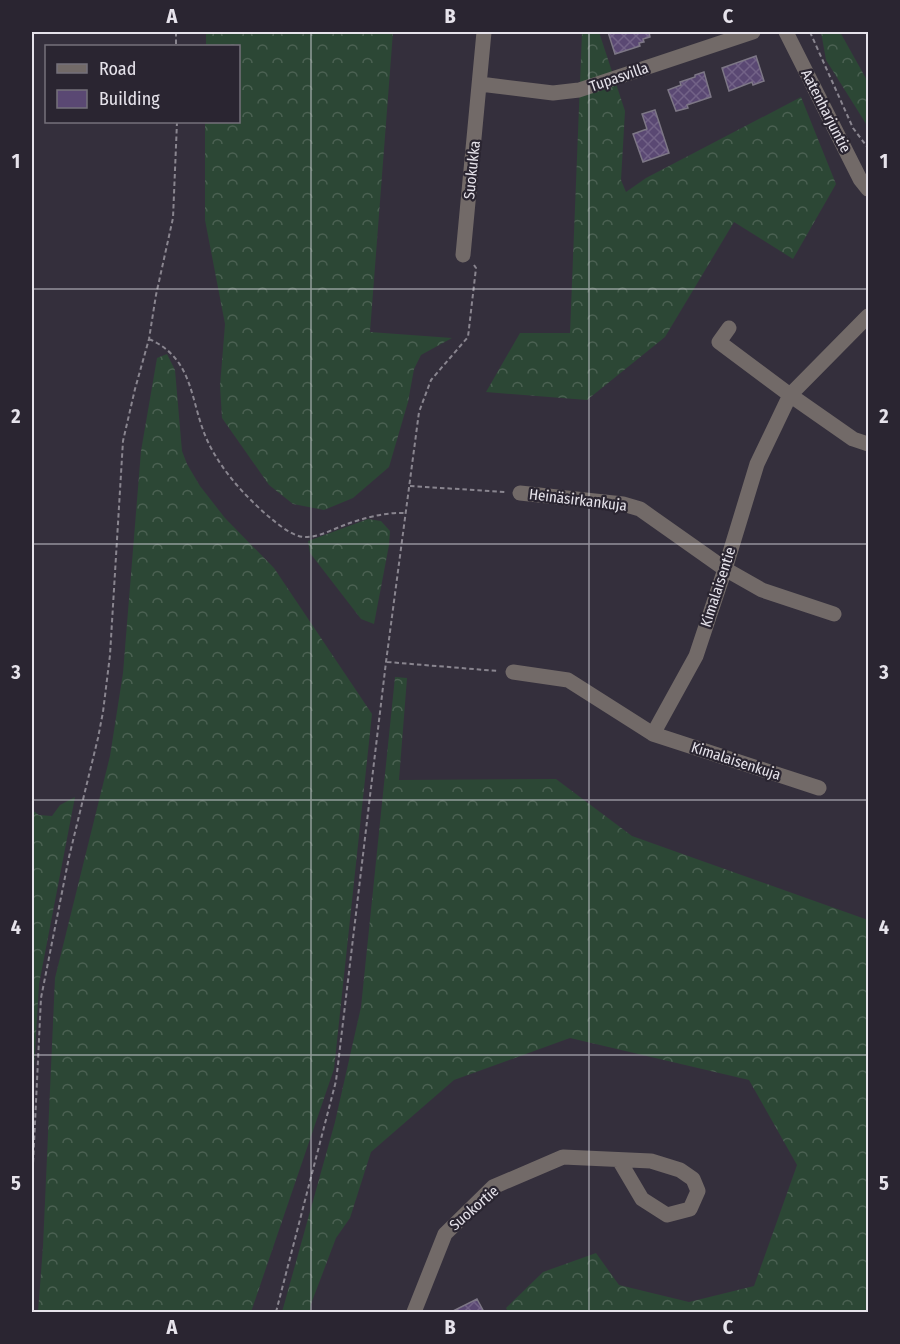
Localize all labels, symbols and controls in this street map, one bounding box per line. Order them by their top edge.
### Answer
text: A [166,4,179,28]
text: B [444,4,456,28]
text: C [723,4,734,28]
legend [45,45,240,123]
text: Road [99,58,136,80]
street label: Tupasvilla [587,59,651,95]
street label: Aatenharjuntie [797,66,855,156]
text: Building [99,88,160,110]
street label: Suokukka [460,140,484,200]
text: 1 [12,149,20,173]
text: 1 [880,149,888,173]
text: 2 [10,404,21,428]
text: 2 [878,404,889,428]
street label: Heinäsirkankuja [528,485,628,515]
street label: Kimalaisentie [697,545,739,629]
text: 3 [10,660,21,684]
text: 3 [878,660,889,684]
street label: Kimalaisenkuja [689,738,783,784]
text: 4 [11,915,21,939]
text: 4 [879,915,889,939]
text: 5 [11,1171,21,1195]
text: 5 [879,1171,889,1195]
street label: Suokortie [446,1182,502,1234]
text: A [166,1315,179,1339]
text: B [444,1315,456,1339]
text: C [723,1315,734,1339]

